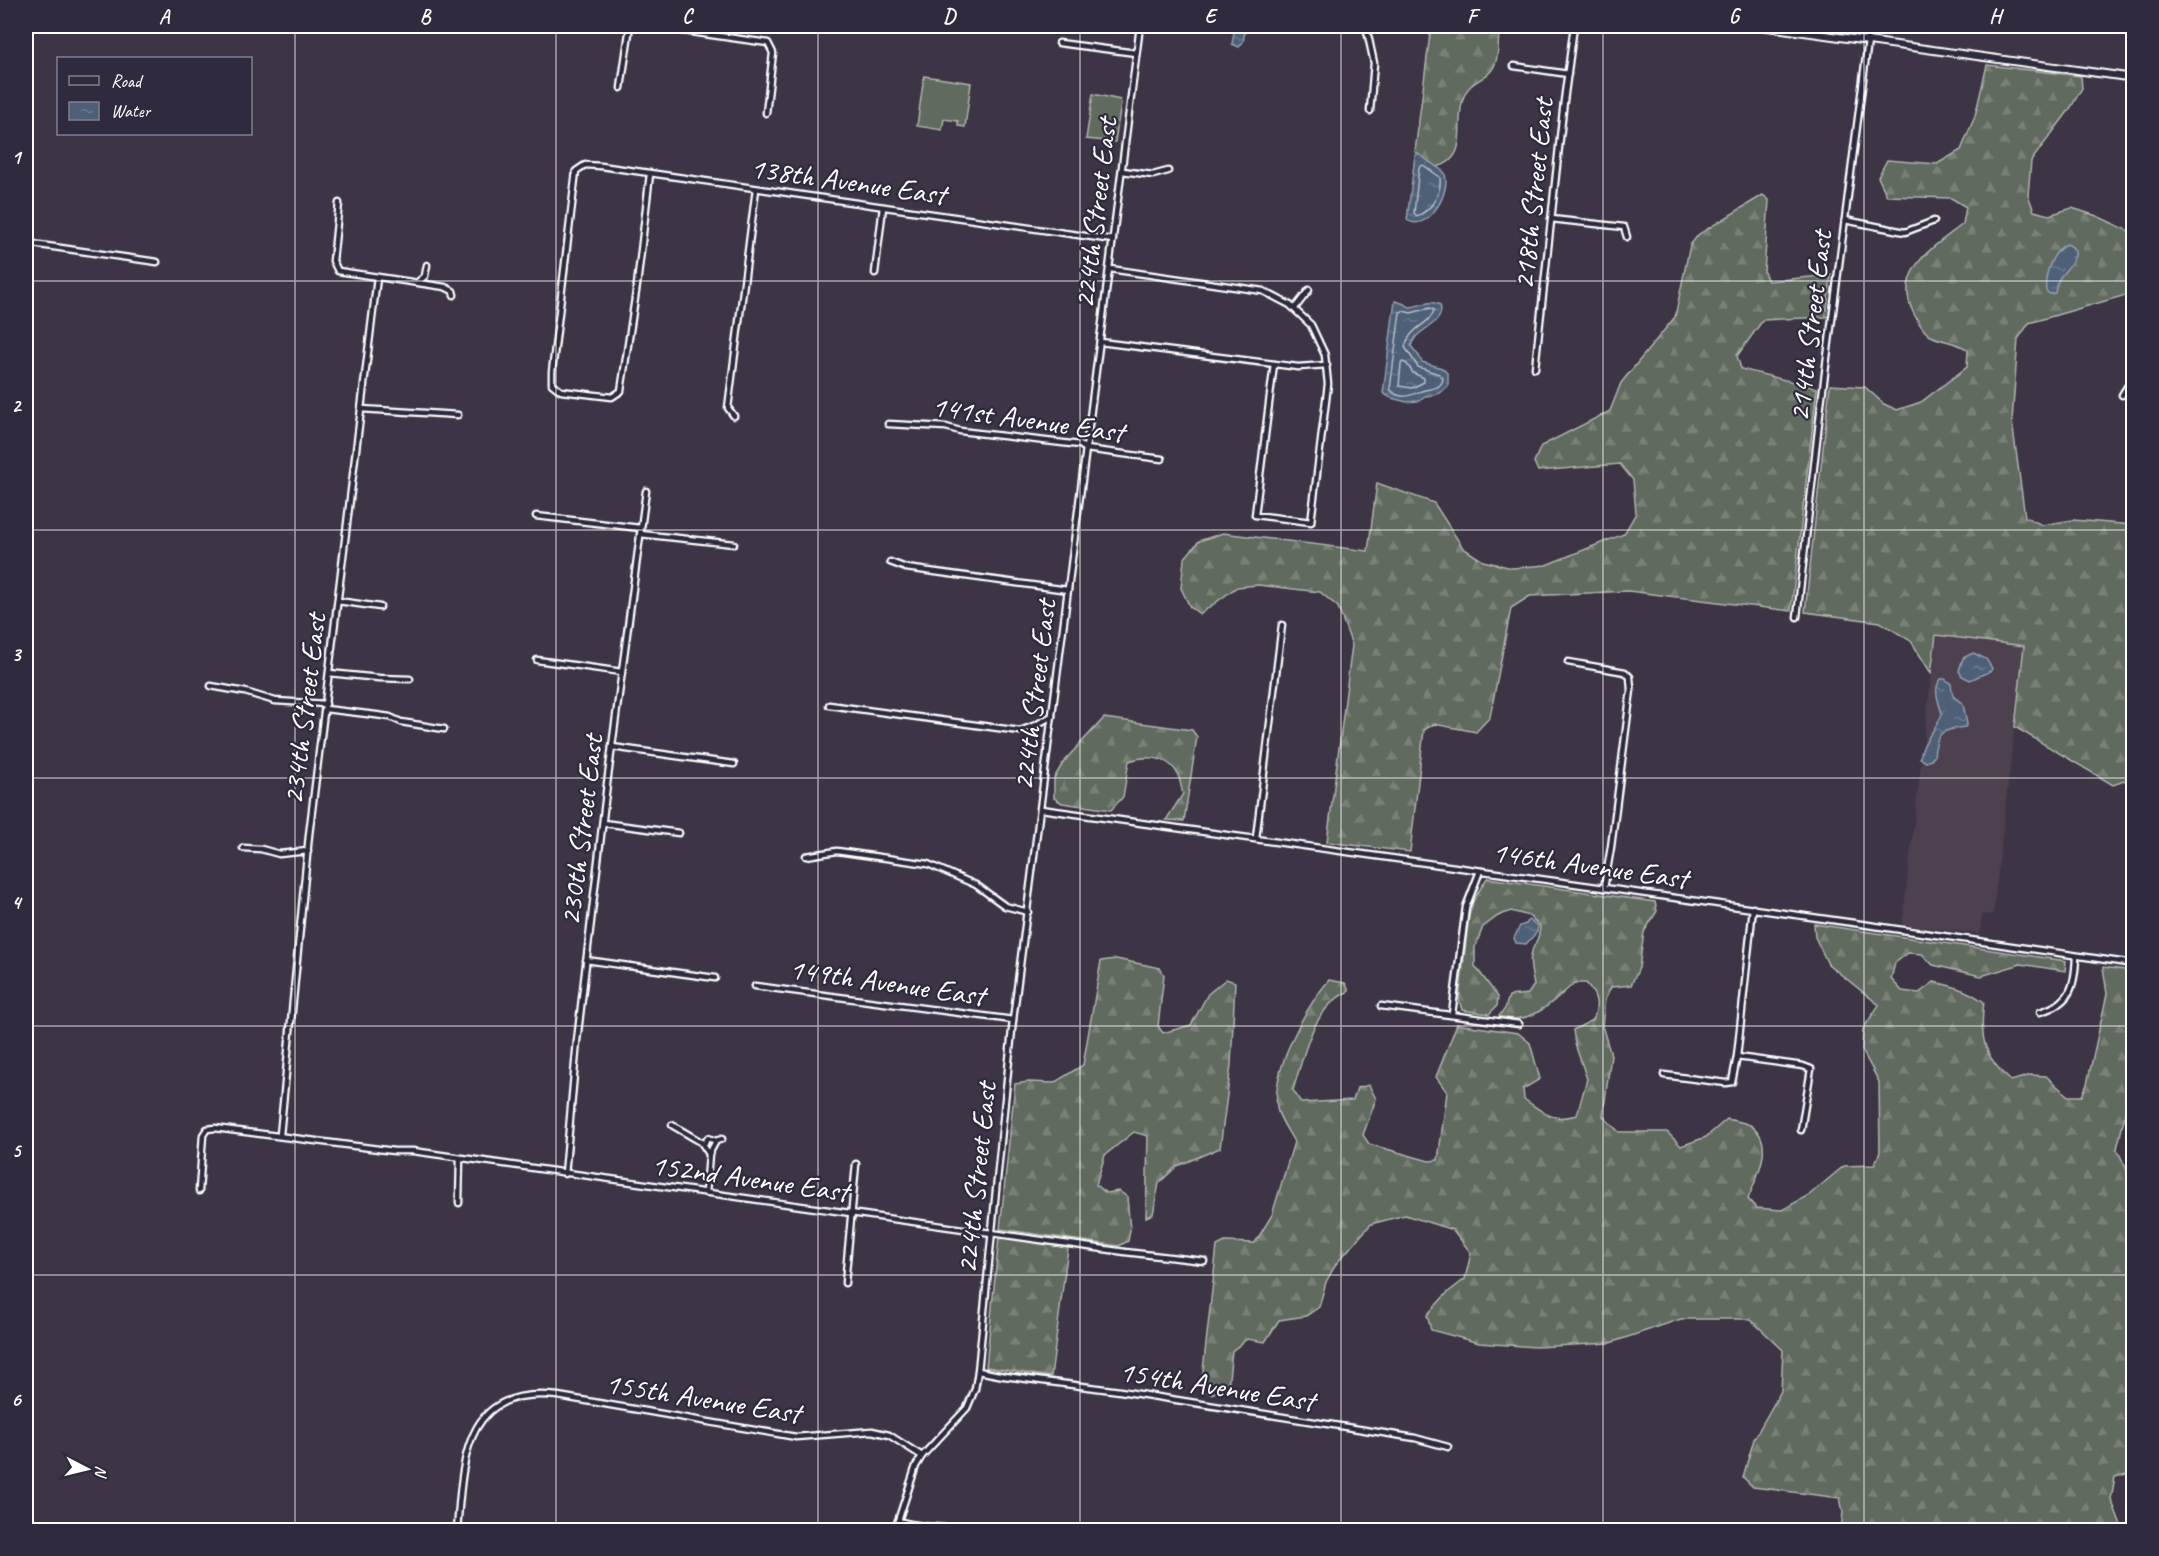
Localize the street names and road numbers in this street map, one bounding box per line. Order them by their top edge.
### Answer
street label: 218th Street East [1504,94,1562,291]
street label: 224th Street East [1064,113,1126,310]
street label: 138th Avenue East [748,148,952,214]
street label: 214th Street East [1779,226,1841,423]
street label: 141st Avenue East [930,387,1130,452]
street label: 224th Street East [1003,595,1065,792]
street label: 234th Street East [273,609,335,806]
street label: 230th Street East [550,730,612,927]
street label: 146th Avenue East [1490,832,1694,898]
street label: 149th Avenue East [787,949,991,1015]
street label: 224th Street East [947,1078,1005,1275]
street label: 152nd Avenue East [649,1145,855,1211]
street label: 154th Avenue East [1117,1352,1321,1421]
street label: 155th Avenue East [603,1364,807,1433]

